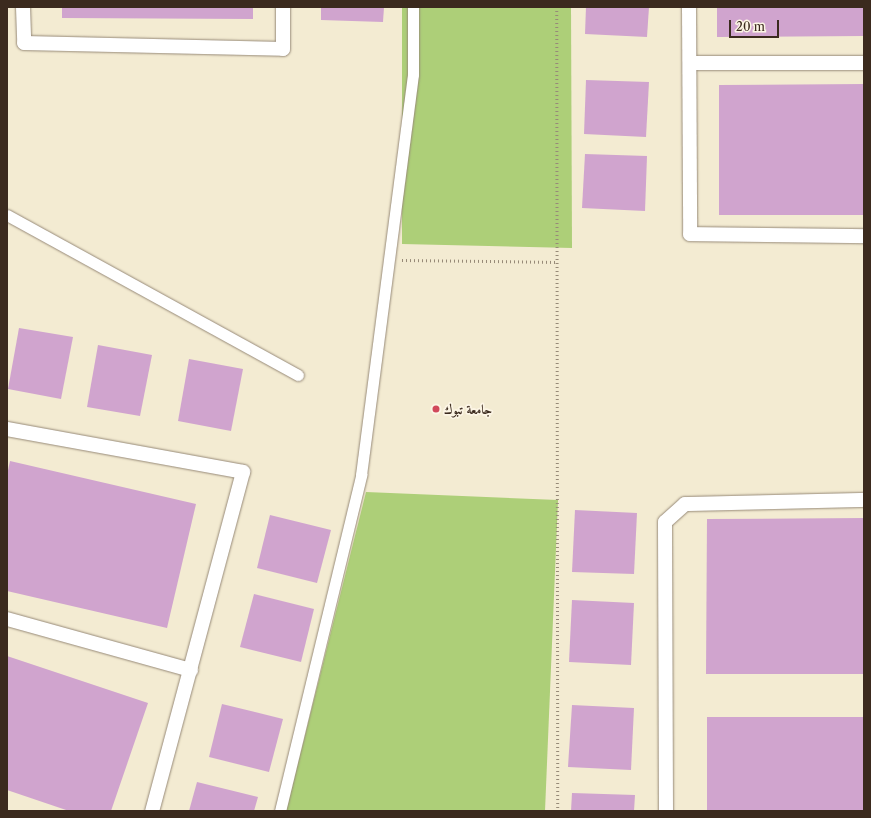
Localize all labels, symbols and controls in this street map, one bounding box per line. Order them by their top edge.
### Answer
scale bar [731,12,781,38]
text: 20 m [736,19,765,34]
place label: جامعة تبوك [444,401,492,417]
marker: جامعة تبوك [431,404,441,414]

